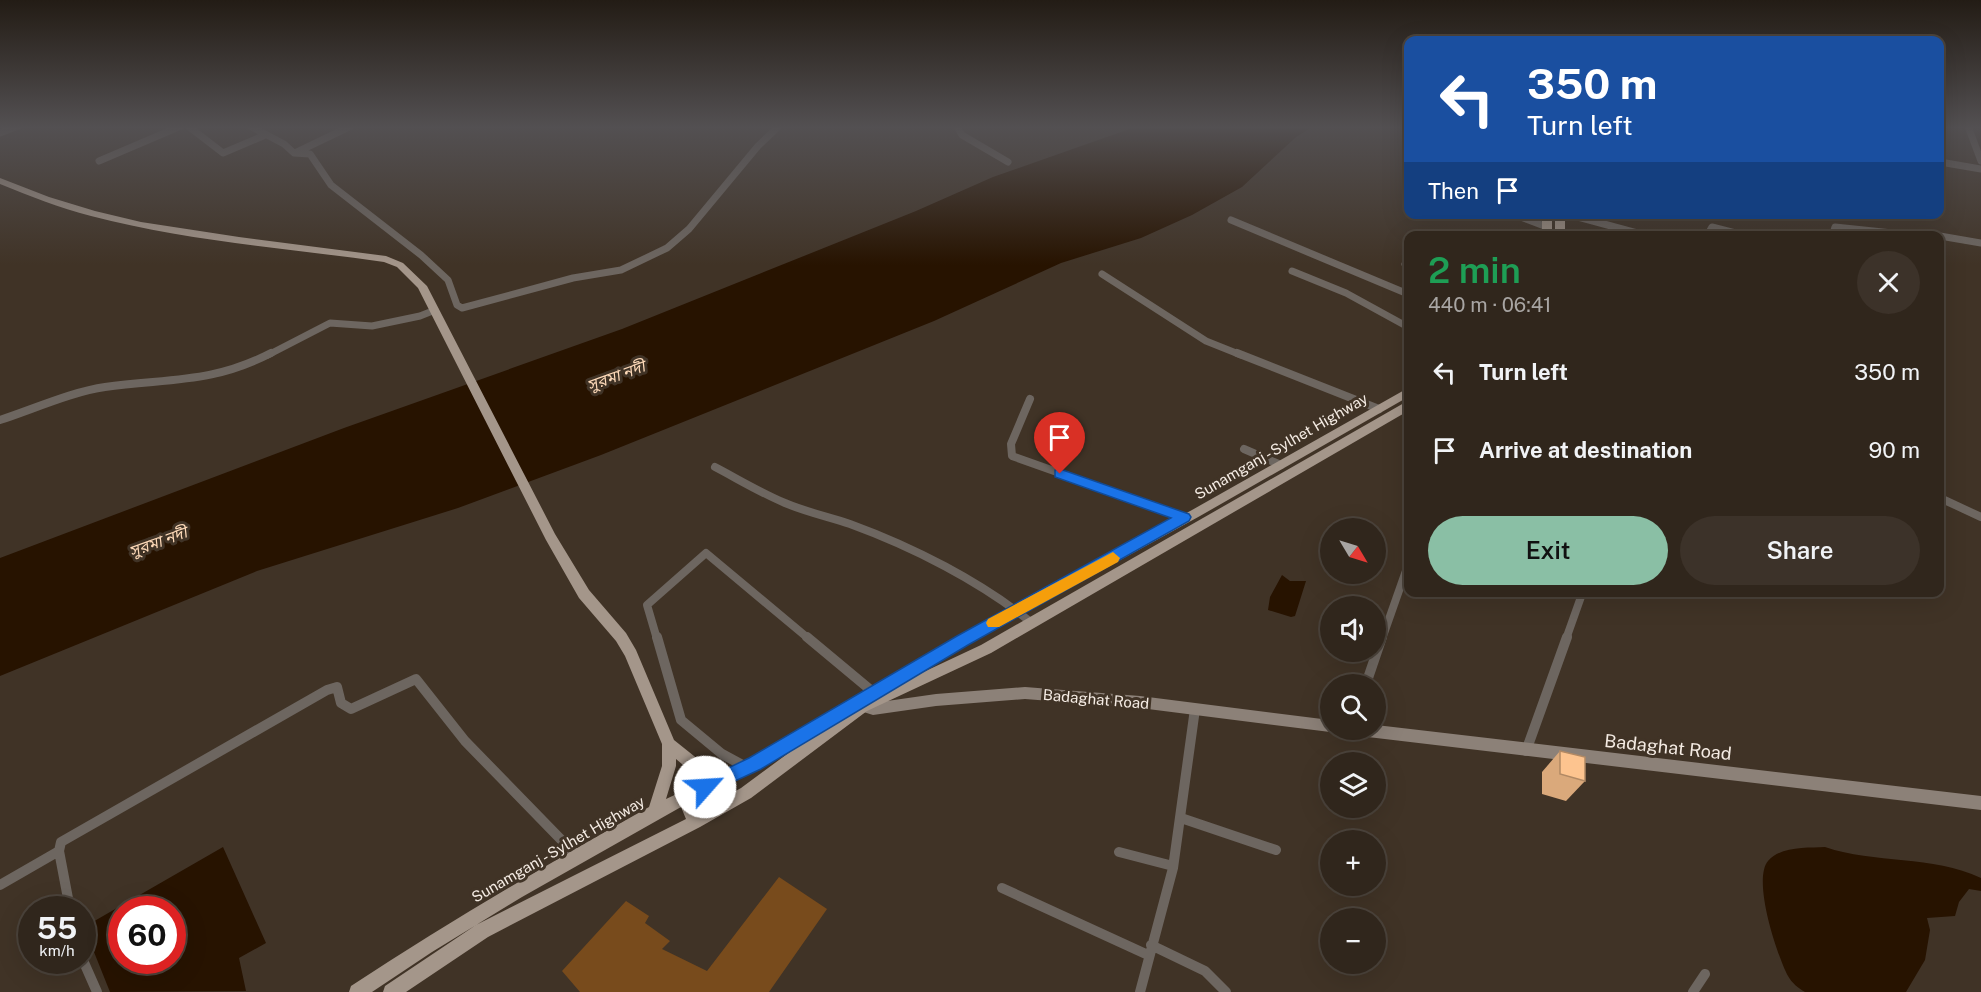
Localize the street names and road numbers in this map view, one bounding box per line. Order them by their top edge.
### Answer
street label: Sunamganj - Sylhet Highway [1191,389,1371,503]
street label: Badaghat Road [1042,686,1150,712]
street label: Badaghat Road [1603,730,1733,764]
street label: Sunamganj - Sylhet Highway [468,792,648,906]

